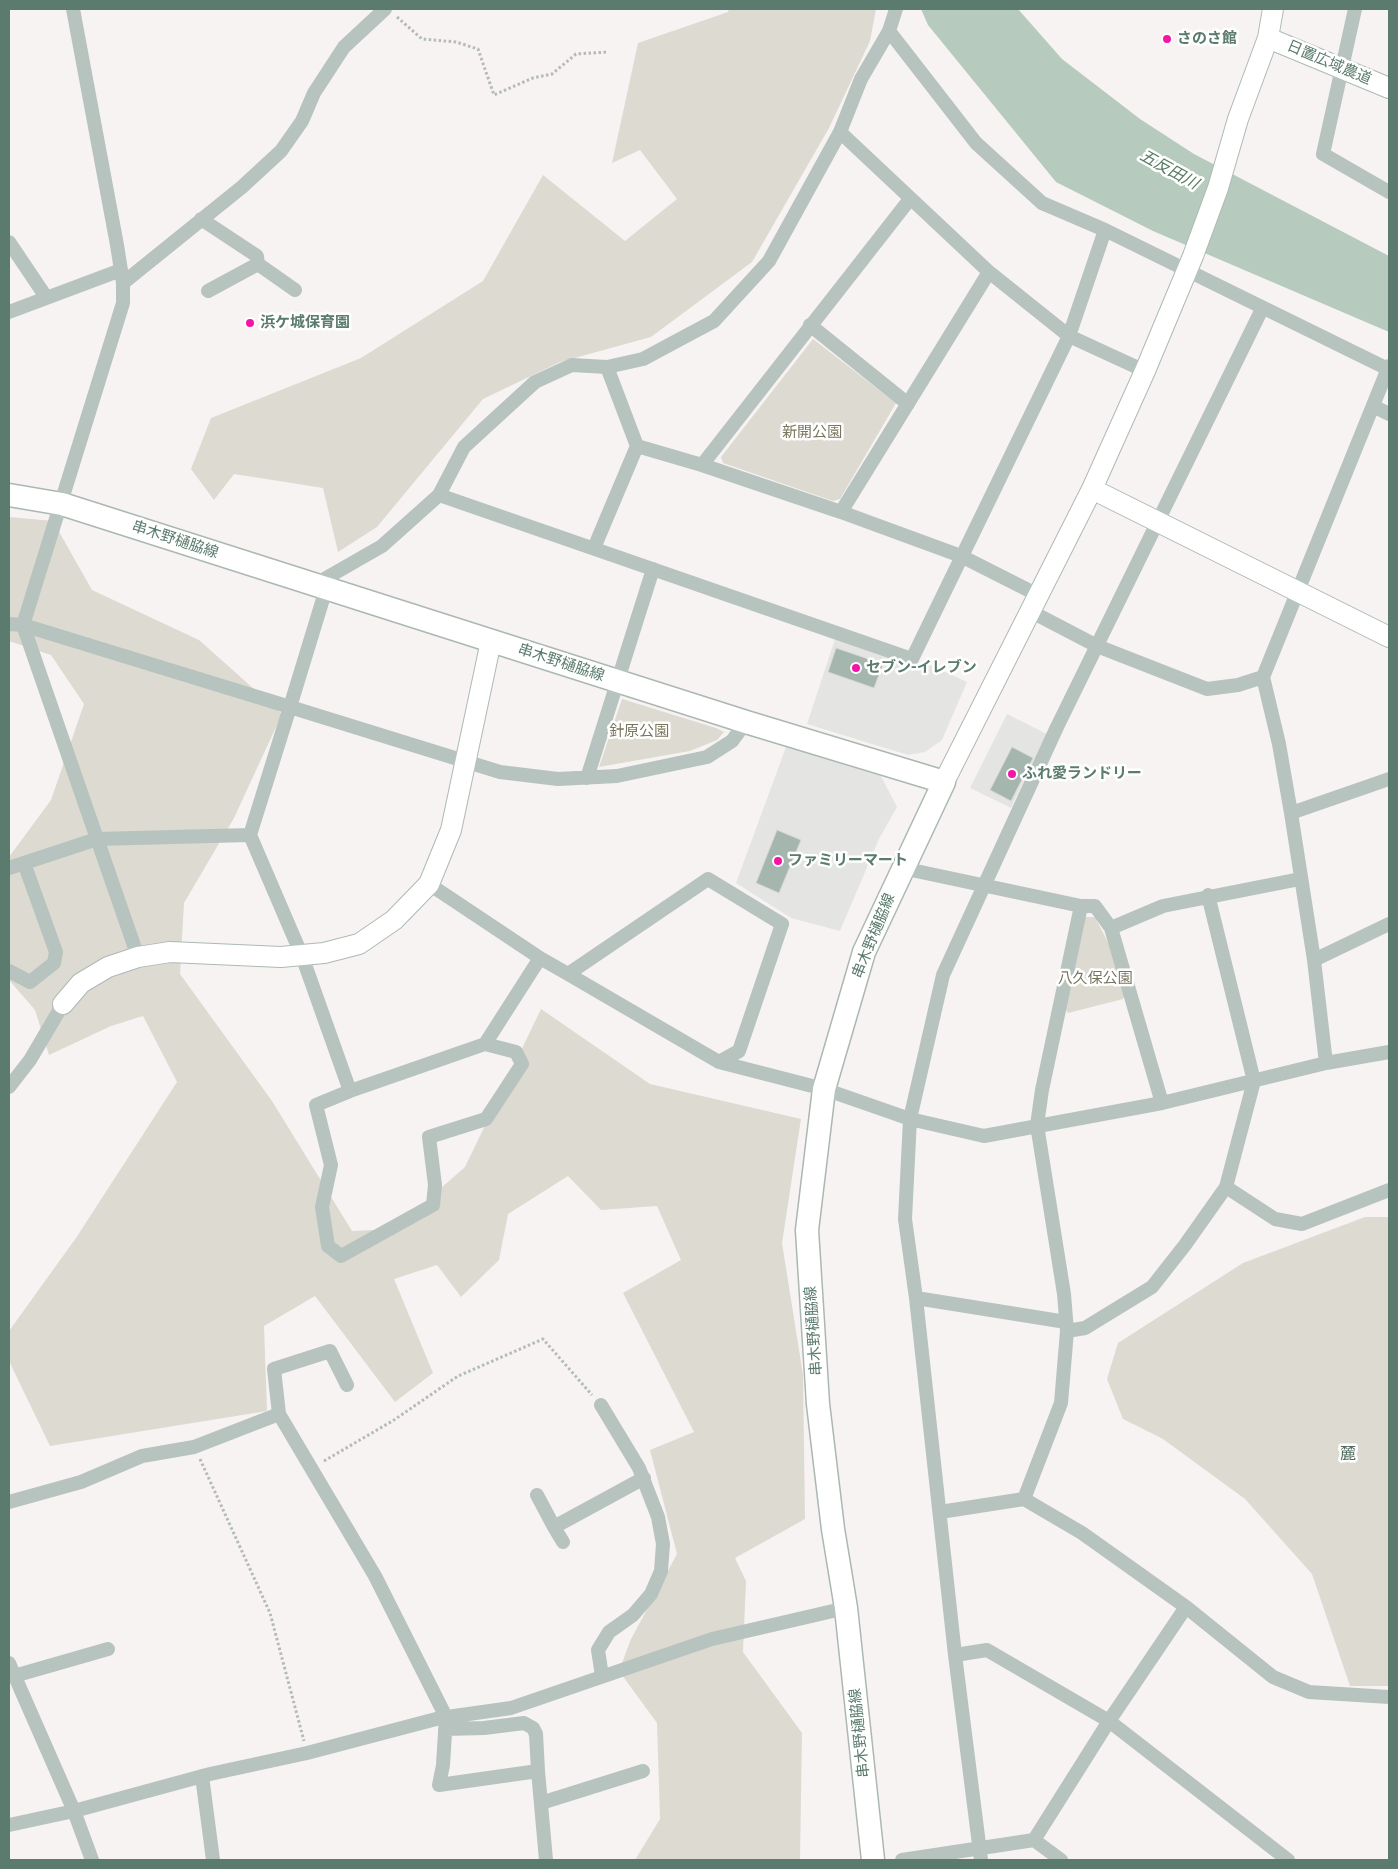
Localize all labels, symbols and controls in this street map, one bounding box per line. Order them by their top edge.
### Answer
place label: さのさ館 [1177,30,1237,48]
marker: さのさ館 [1161,33,1173,45]
street label: 日置広域農道 [1284,37,1374,89]
water label: 五反田川 [1136,146,1202,194]
place label: 浜ケ城保育園 [260,314,350,332]
marker: 浜ケ城保育園 [244,317,256,329]
park label: 新開公園 [782,424,842,442]
street label: 串木野樋脇線 [129,518,221,562]
street label: 串木野樋脇線 [515,641,607,685]
place label: セブン-イレブン [866,659,977,677]
marker: セブン-イレブン [850,662,862,674]
park label: 針原公園 [609,723,669,741]
place label: ふれ愛ランドリー [1022,765,1142,783]
marker: ふれ愛ランドリー [1006,768,1018,780]
place label: ファミリーマート [788,852,908,870]
marker: ファミリーマート [772,855,784,867]
street label: 串木野樋脇線 [849,891,899,981]
park label: 八久保公園 [1058,970,1132,988]
street label: 串木野樋脇線 [802,1285,826,1377]
district label: 麓 [1340,1445,1356,1465]
street label: 串木野樋脇線 [846,1687,874,1779]

